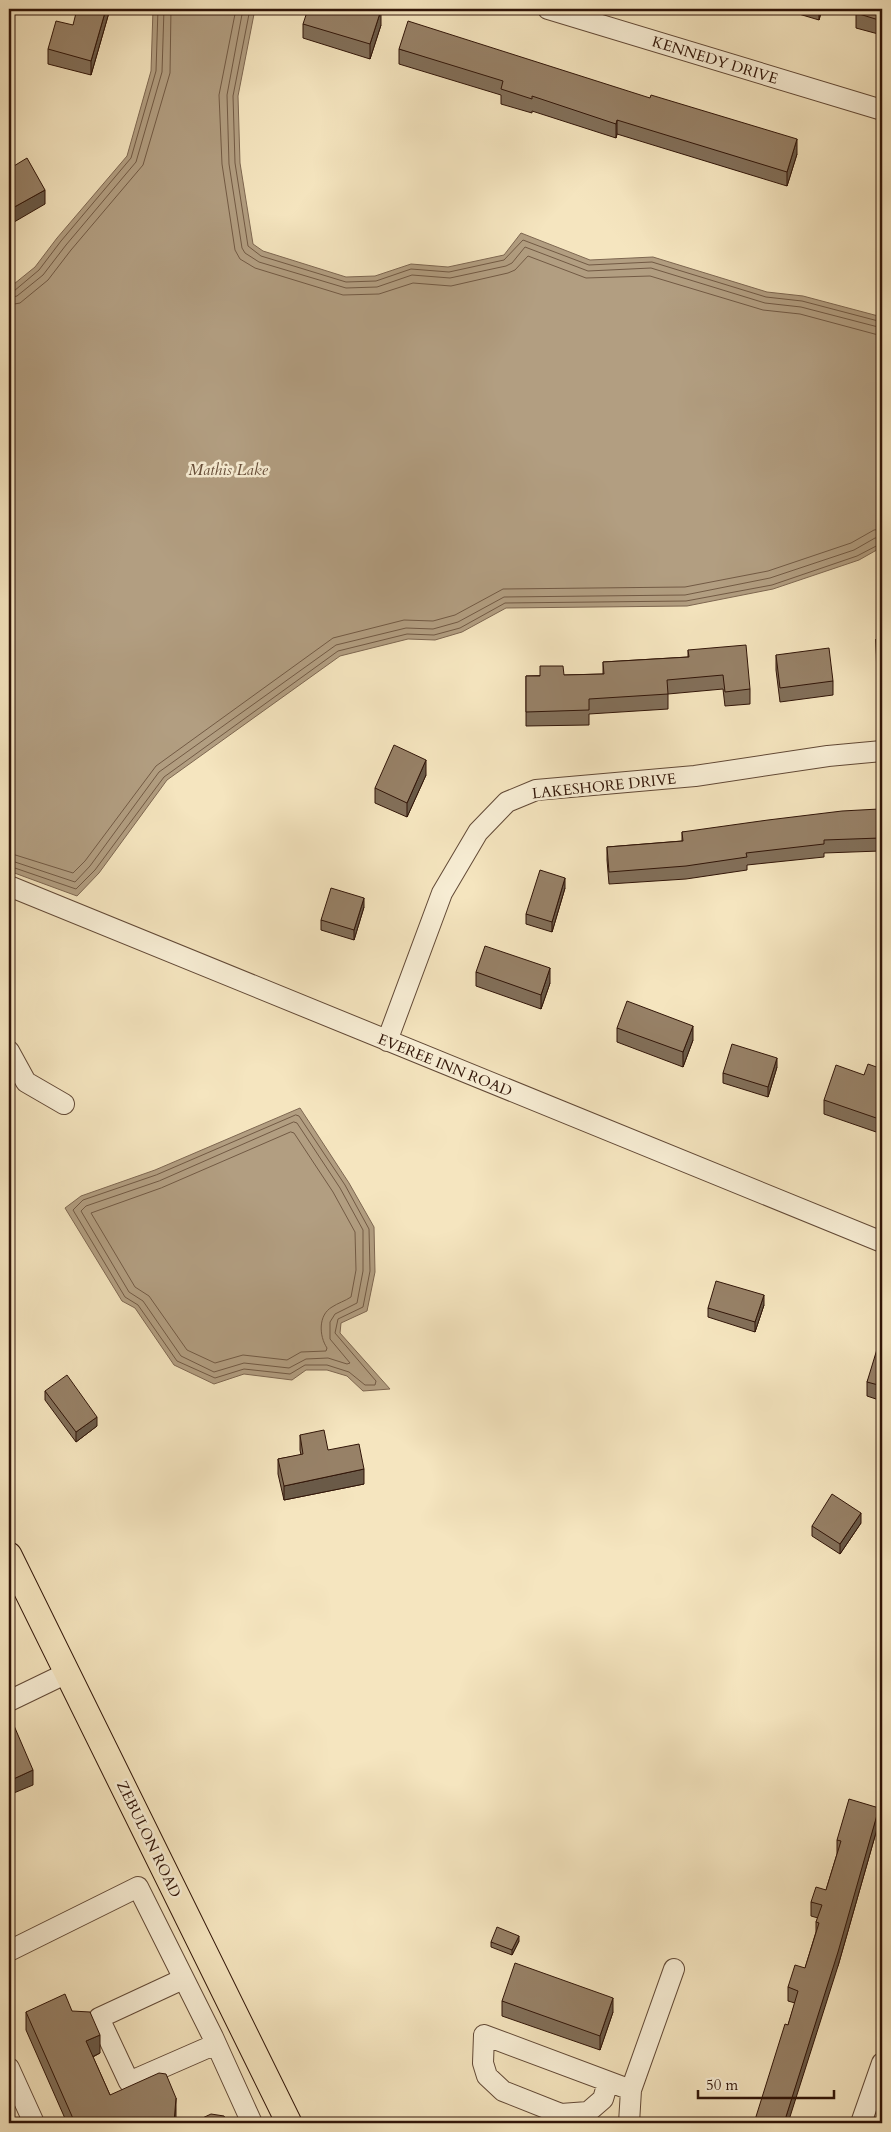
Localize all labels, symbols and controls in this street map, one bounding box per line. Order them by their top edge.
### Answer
street label: KENNEDY DRIVE [650,31,780,89]
water label: Mathis Lake [188,459,269,481]
street label: LAKESHORE DRIVE [531,768,677,804]
street label: EVEREE INN ROAD [375,1029,515,1101]
street label: ZEBULON ROAD [112,1777,186,1901]
scale bar [698,2067,835,2099]
text: 50 m [706,2075,738,2095]

